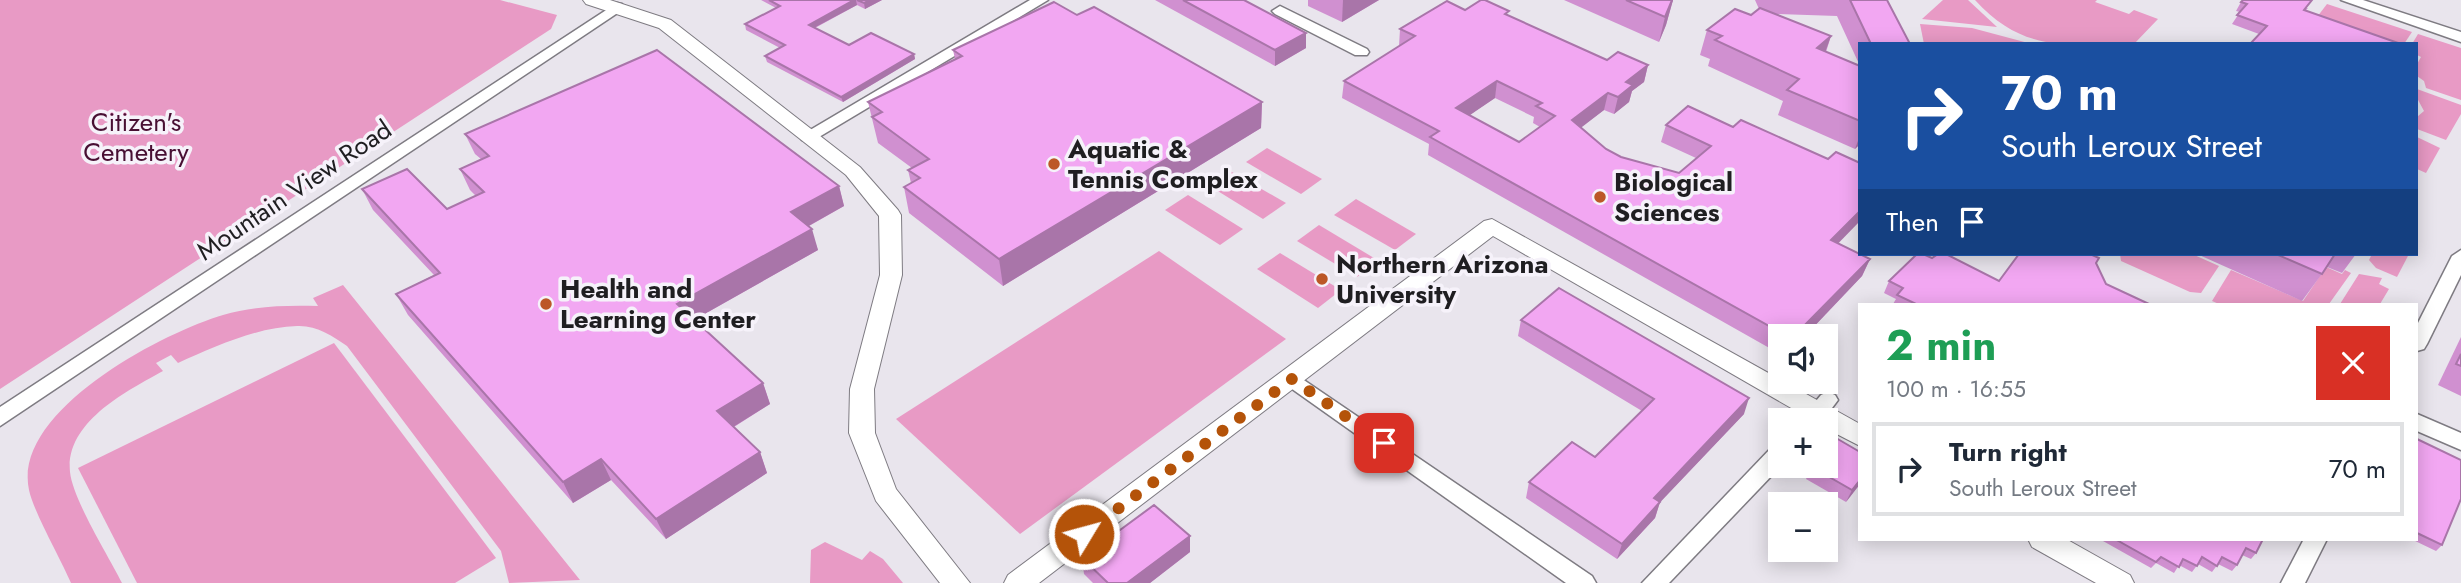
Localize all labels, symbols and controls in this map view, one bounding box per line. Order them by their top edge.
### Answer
text: 70 m [2001,58,2118,128]
icon: right [1886,70,1977,161]
park label: Citizen's Cemetery [83,103,189,171]
street label: Mountain View Road [189,111,399,269]
text: South Leroux Street [2001,123,2262,169]
place label: Aquatic & Tennis Complex [1067,130,1258,198]
marker: Aquatic & Tennis Complex [1046,156,1062,172]
place label: Biological Sciences [1614,163,1733,231]
marker: Biological Sciences [1592,189,1608,205]
text: Then [1886,203,1939,241]
icon: arrive [1953,203,1991,241]
place label: Northern Arizona University [1336,245,1549,313]
place label: Health and Learning Center [560,270,756,338]
marker: Northern Arizona University [1314,271,1330,287]
marker: Health and Learning Center [538,296,554,312]
text: 2 min [1886,315,1996,376]
map controls [1768,324,1838,562]
button: sound [1768,324,1838,394]
button: close [2316,326,2390,400]
text: 100 m · 16:55 [1886,372,2026,406]
button: + [1768,408,1838,478]
pin [1354,413,1414,473]
icon: arrive [1365,424,1403,462]
text: Turn right [1949,433,2067,471]
icon: right [1890,450,1928,488]
text: 70 m [2329,450,2386,488]
text: South Leroux Street [1949,471,2137,505]
button: − [1768,492,1838,562]
position arrow [1047,497,1121,571]

